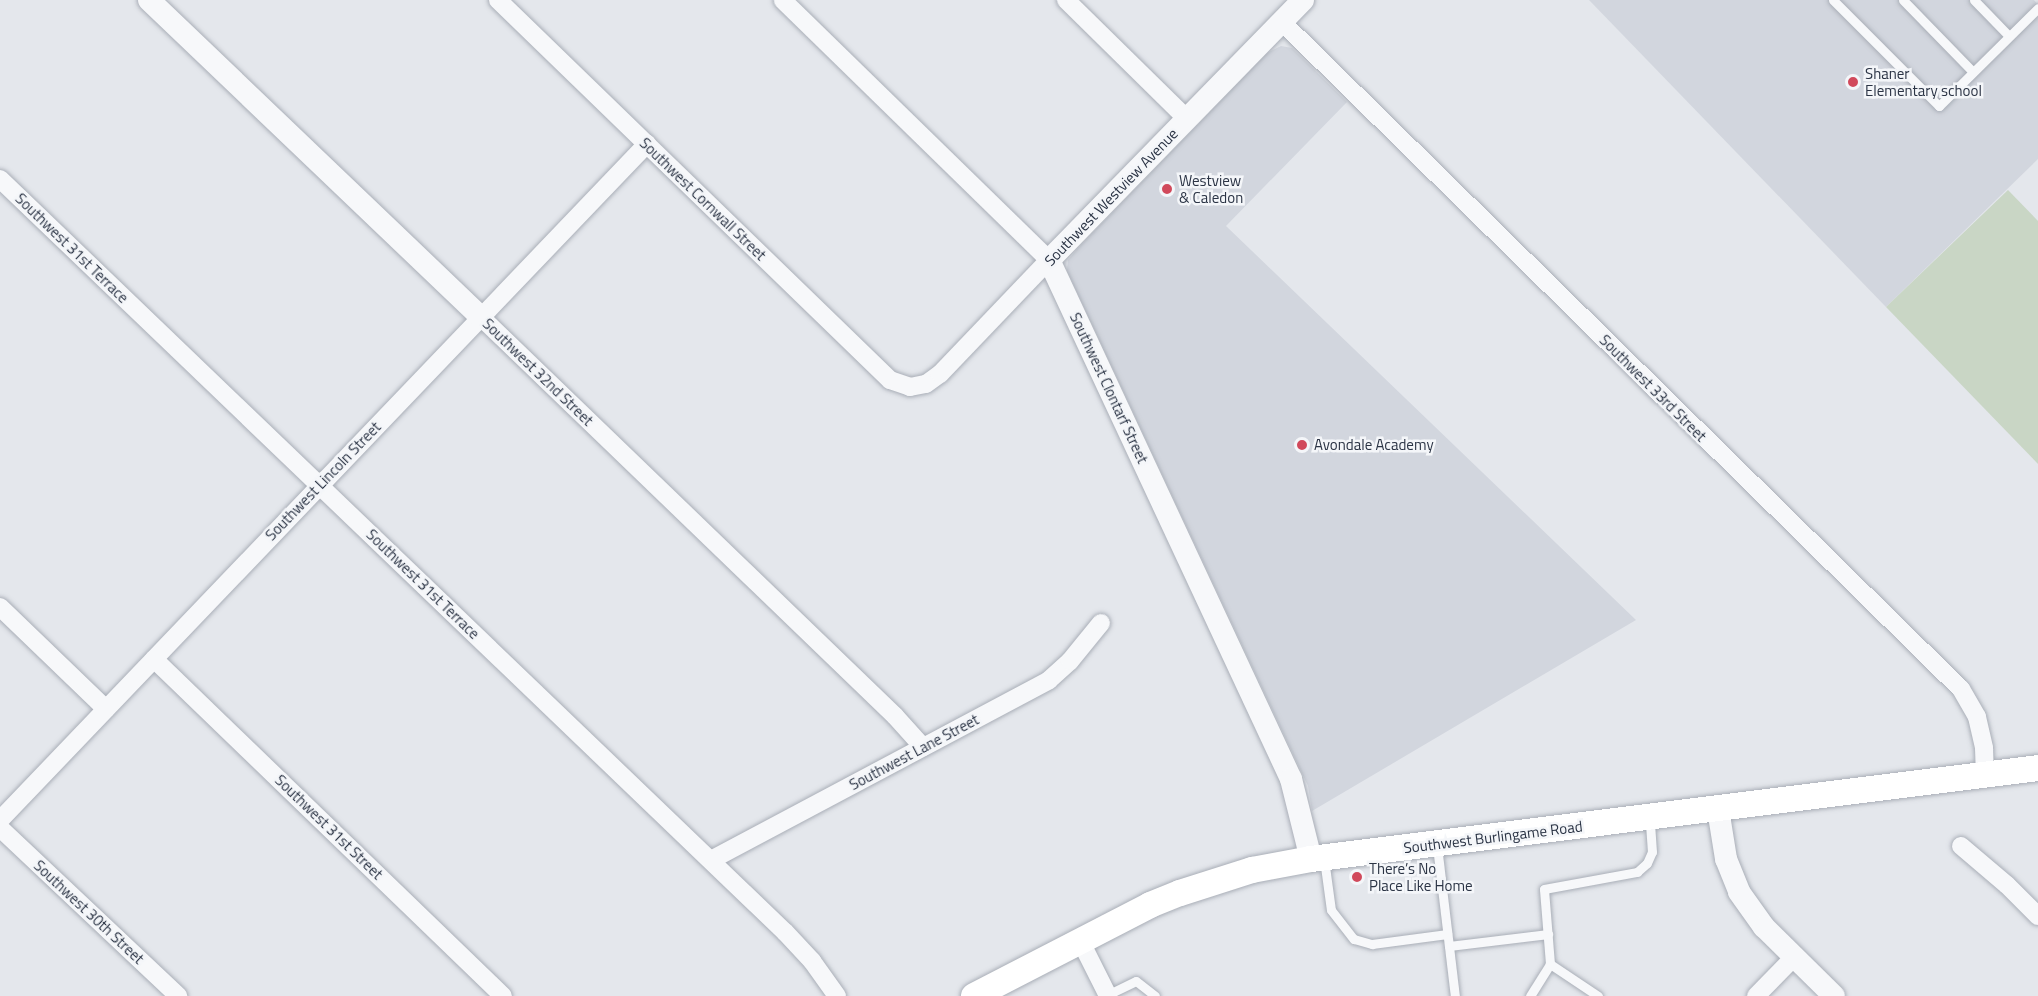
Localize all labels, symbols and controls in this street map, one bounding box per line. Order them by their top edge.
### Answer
place label: Shaner Elementary school [1865,64,1982,99]
marker: Shaner Elementary school [1846,75,1860,89]
street label: Southwest Westview Avenue [1041,125,1181,269]
street label: Southwest Cornwall Street [636,134,770,264]
place label: Westview & Caledon [1179,171,1243,206]
marker: Westview & Caledon [1160,182,1174,196]
street label: Southwest 31st Terrace [12,189,132,307]
street label: Southwest Clontarf Street [1066,310,1152,466]
street label: Southwest 32nd Street [479,315,597,429]
street label: Southwest 33rd Street [1596,331,1710,445]
street label: Southwest Lincoln Street [262,418,384,544]
place label: Avondale Academy [1314,436,1434,454]
marker: Avondale Academy [1295,438,1309,452]
street label: Southwest 31st Terrace [363,525,483,643]
street label: Southwest Lane Street [846,710,982,794]
street label: Southwest 31st Street [271,771,387,883]
street label: Southwest Burlingame Road [1403,817,1583,857]
street label: Southwest 30th Street [30,856,148,968]
place label: There’s No Place Like Home [1369,859,1473,894]
marker: There’s No Place Like Home [1350,870,1364,884]

